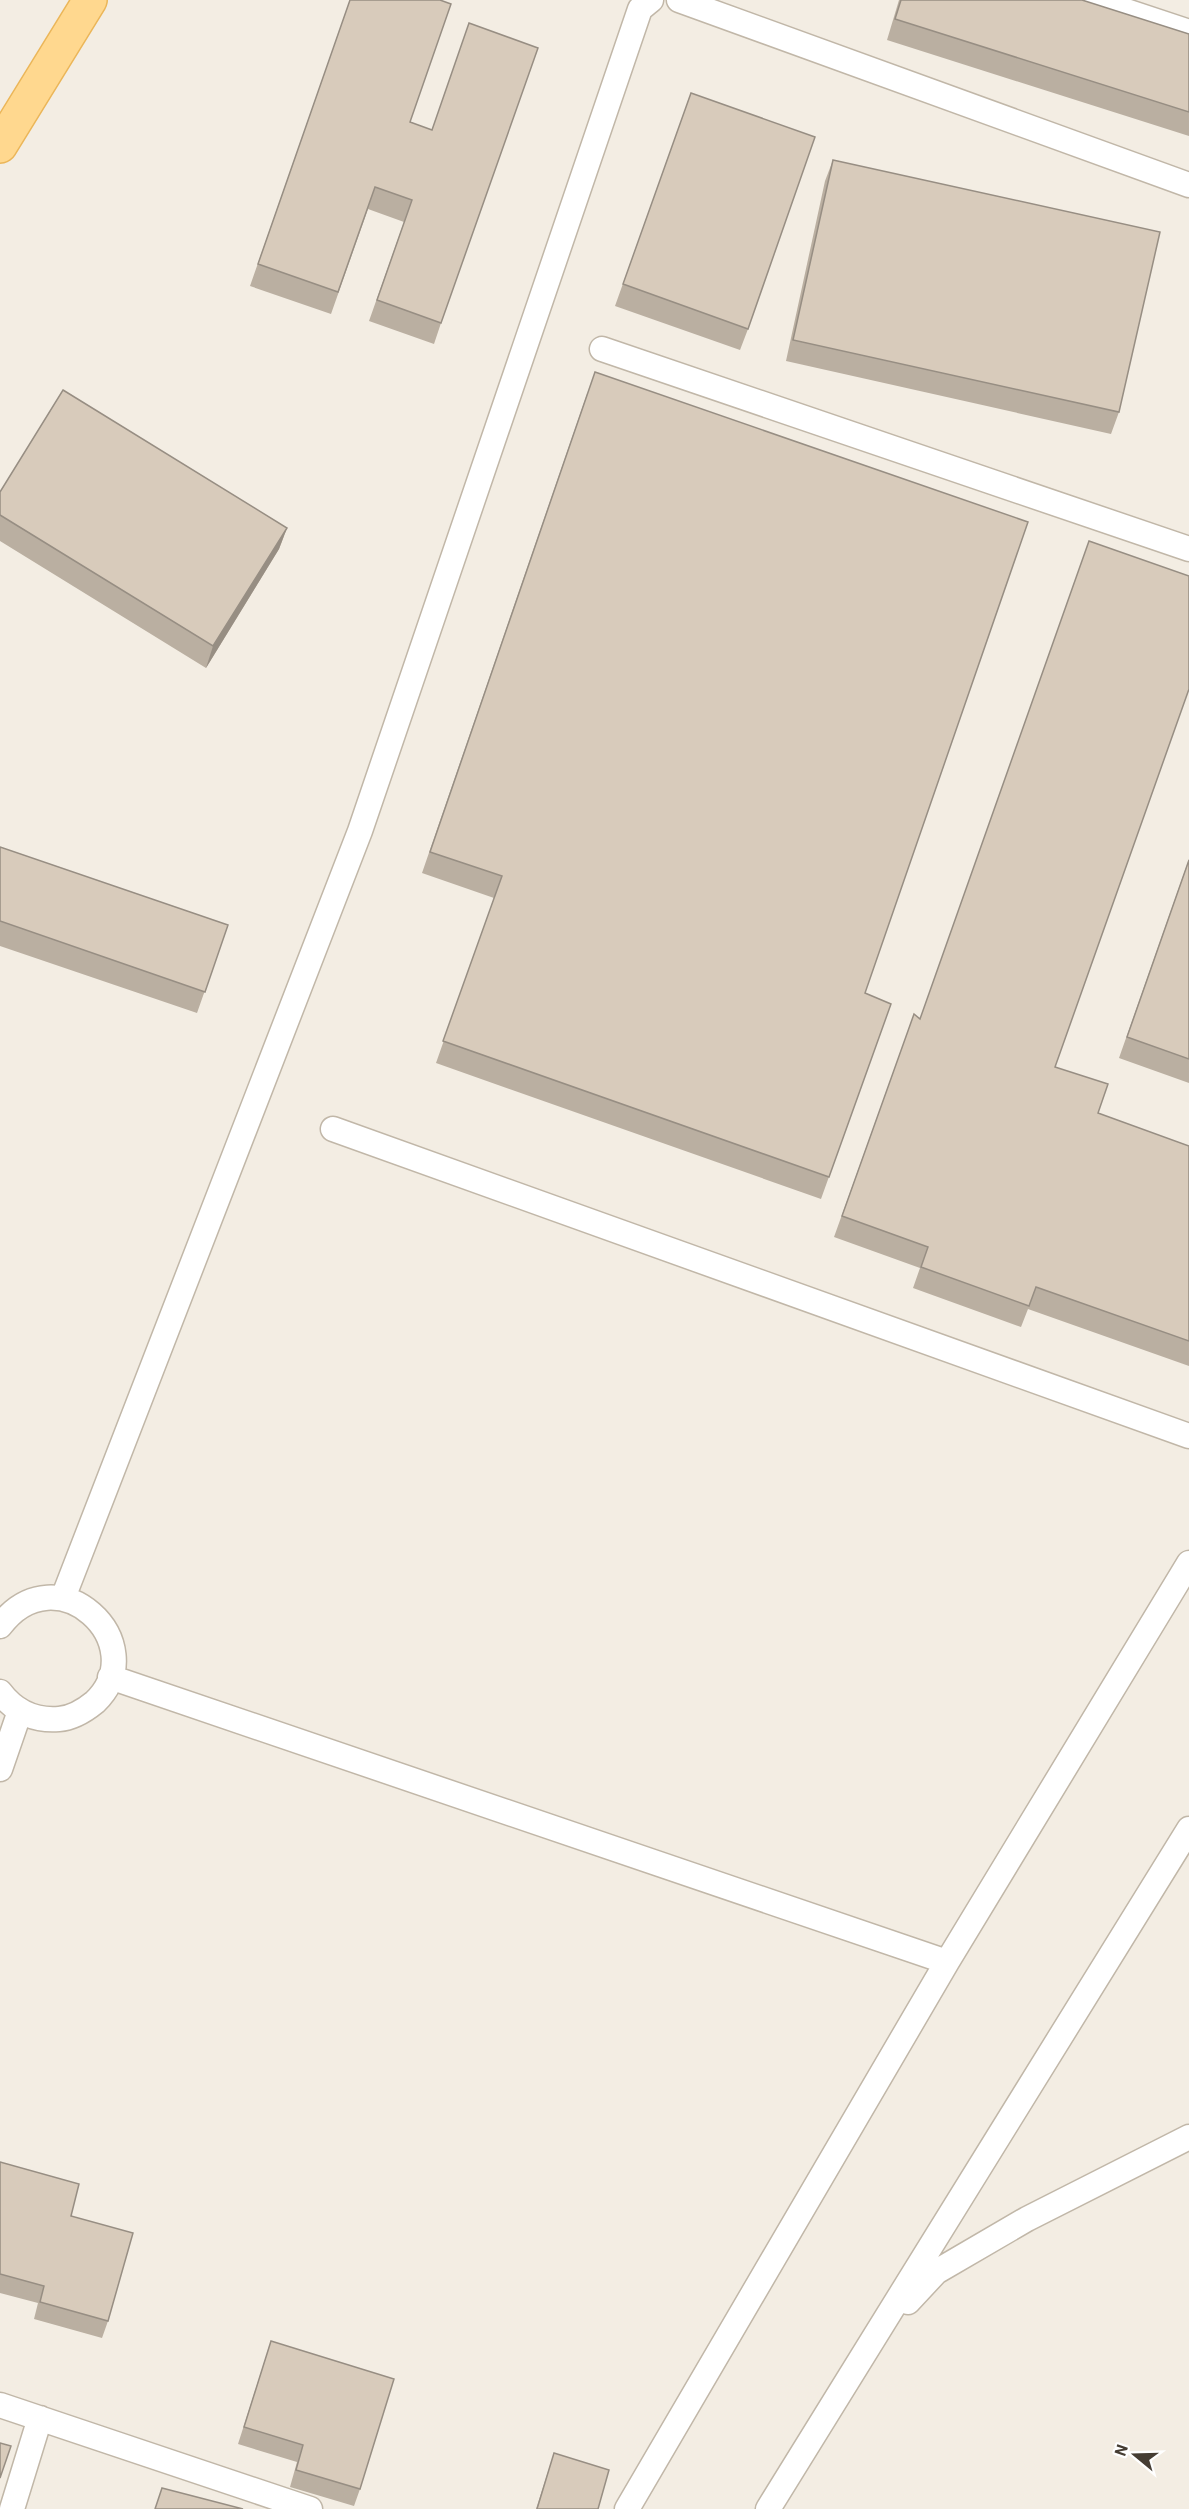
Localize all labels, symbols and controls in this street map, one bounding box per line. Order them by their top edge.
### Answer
north arrow [1105,2425,1165,2485]
text: N [1110,2442,1131,2458]

